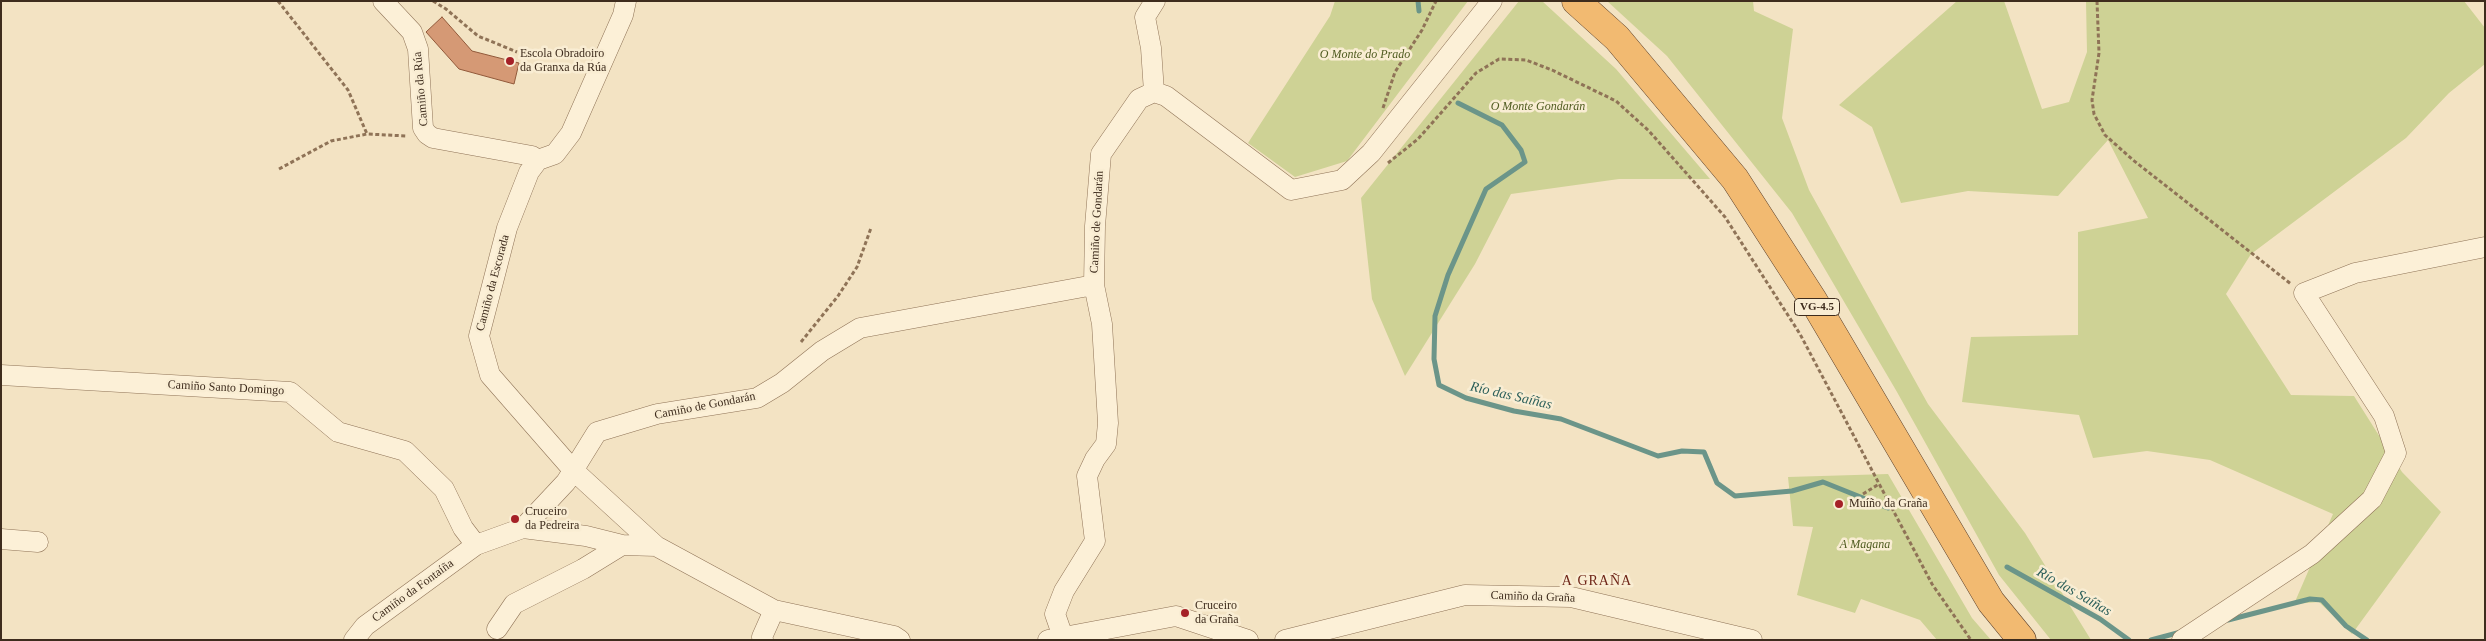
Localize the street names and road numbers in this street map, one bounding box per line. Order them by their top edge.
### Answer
street label: Camiño da Rúa [411,51,431,127]
street label: Camiño de Gondarán [1087,170,1107,274]
street label: Camiño da Escorada [473,233,513,333]
road number: VG-4.5 [1794,298,1840,316]
street label: Camiño Santo Domingo [167,378,285,398]
street label: Camiño de Gondarán [653,389,757,423]
street label: Camiño da Fontaíña [369,557,457,625]
street label: Camiño da Graña [1490,588,1576,606]

